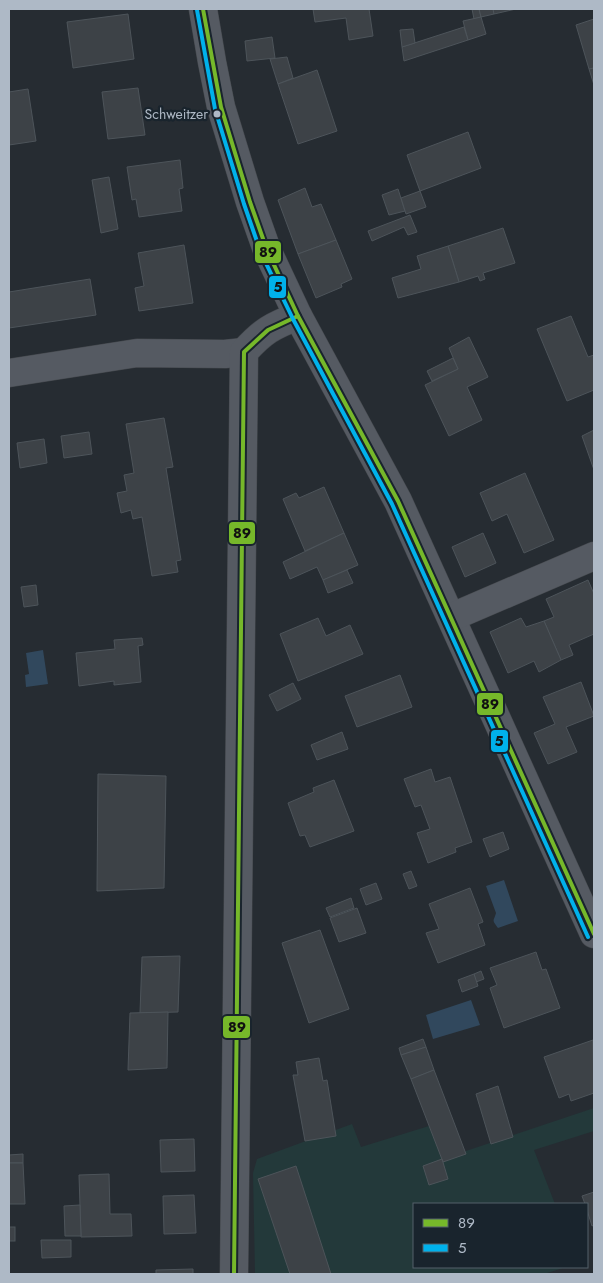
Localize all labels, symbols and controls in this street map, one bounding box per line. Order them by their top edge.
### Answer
place label: Schweitzer [145,104,208,124]
marker: Schweitzer [212,109,222,119]
line badge: 89 [254,240,282,264]
text: 89 [259,242,277,262]
line badge: 5 [268,275,287,299]
text: 5 [273,277,283,297]
line badge: 89 [228,521,256,545]
text: 89 [233,523,251,543]
line badge: 89 [476,692,504,716]
text: 89 [481,694,499,714]
line badge: 5 [490,729,509,753]
text: 5 [494,731,504,751]
line badge: 89 [222,1015,251,1039]
text: 89 [228,1017,246,1037]
legend [413,1203,588,1268]
text: 89 [458,1212,475,1234]
text: 5 [458,1237,466,1259]

